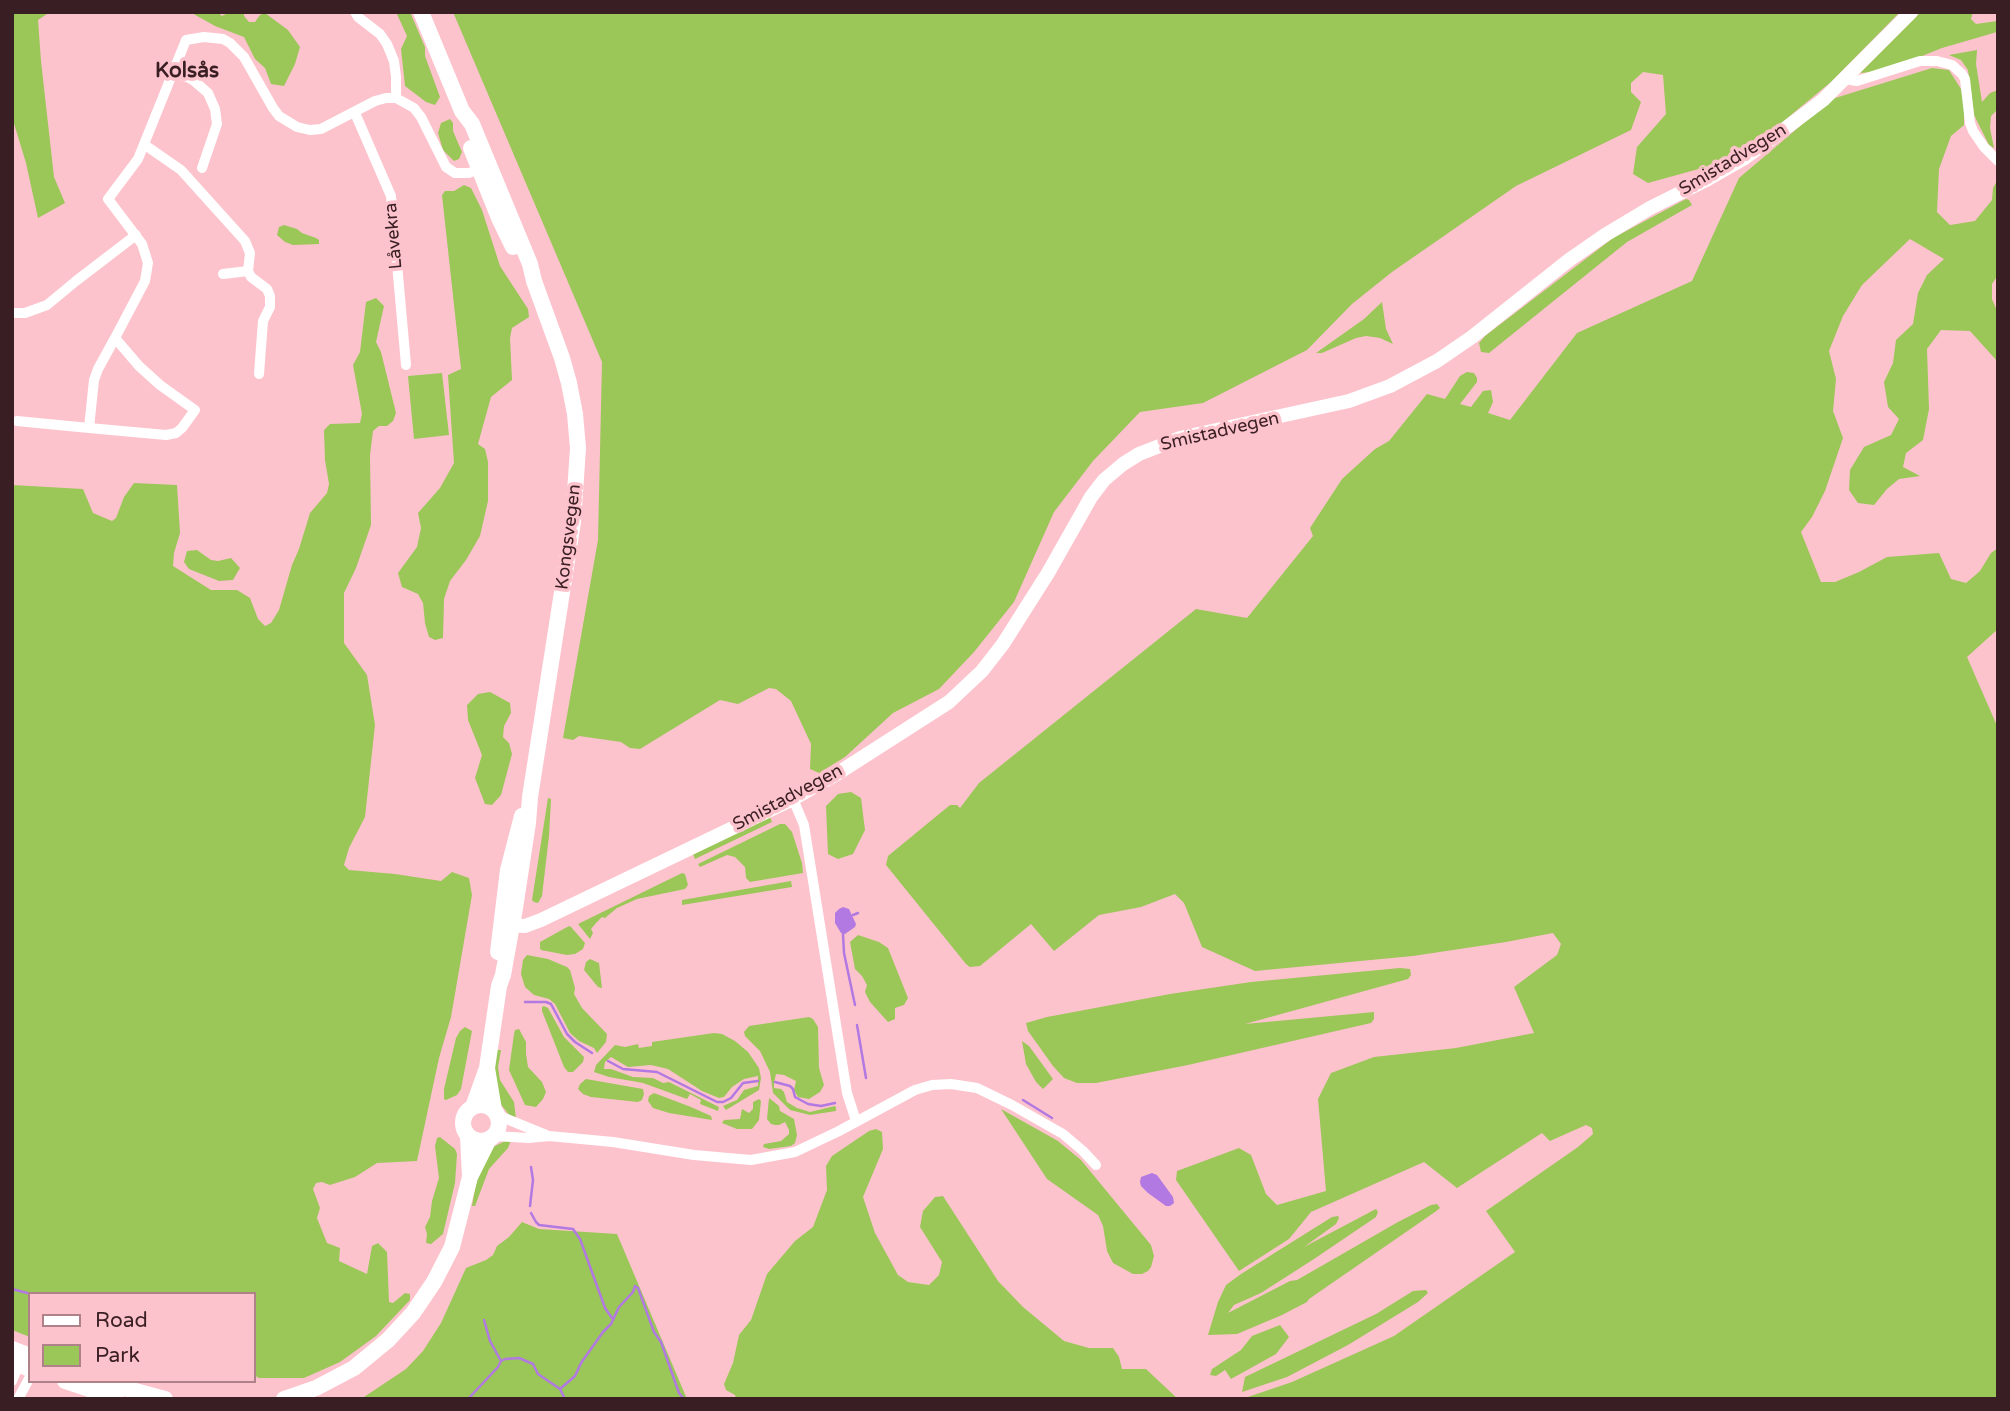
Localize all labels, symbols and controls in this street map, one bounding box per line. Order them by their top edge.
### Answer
district label: Kolsås [155,58,219,84]
street label: Smistadvegen [1676,120,1790,200]
street label: Låvekra [380,202,408,270]
street label: Smistadvegen [1159,408,1281,456]
street label: Kongsvegen [552,483,586,591]
street label: Smistadvegen [730,760,846,836]
legend [28,1292,256,1383]
text: Road [95,1308,148,1333]
text: Park [95,1343,140,1368]

